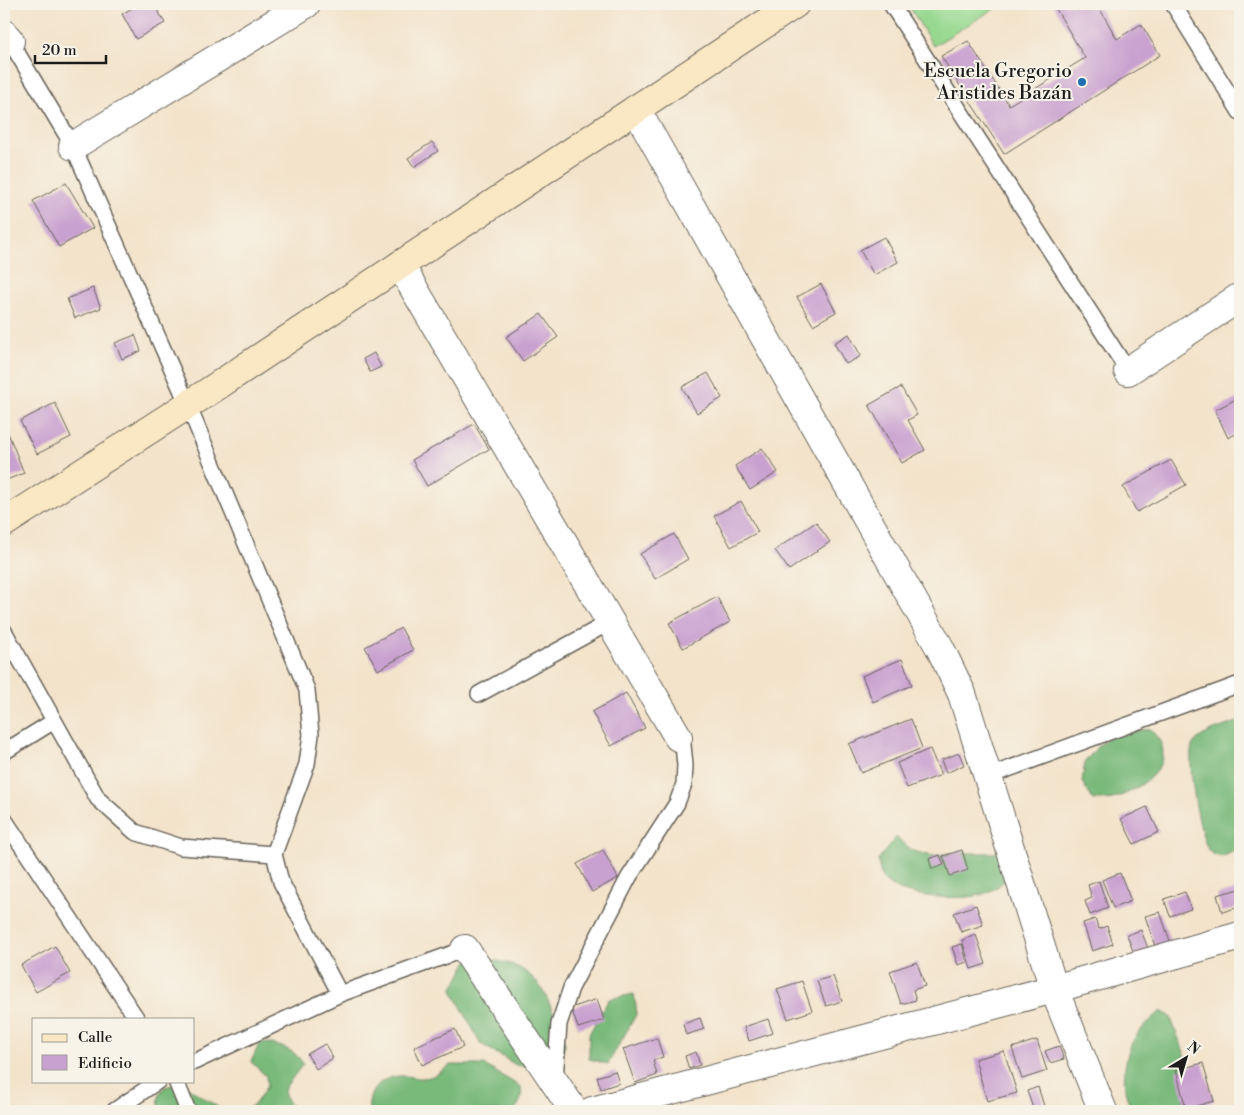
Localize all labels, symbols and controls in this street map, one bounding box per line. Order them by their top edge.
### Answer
scale bar [35,32,106,64]
text: 20 m [42,41,77,60]
place label: Escuela Gregorio Aristides Bazán [924,59,1072,105]
marker: Escuela Gregorio Aristides Bazán [1076,76,1088,88]
legend [32,1018,195,1082]
text: Calle [78,1028,112,1047]
north arrow [1162,1032,1212,1082]
text: N [1183,1038,1203,1059]
text: Edificio [78,1054,132,1073]

